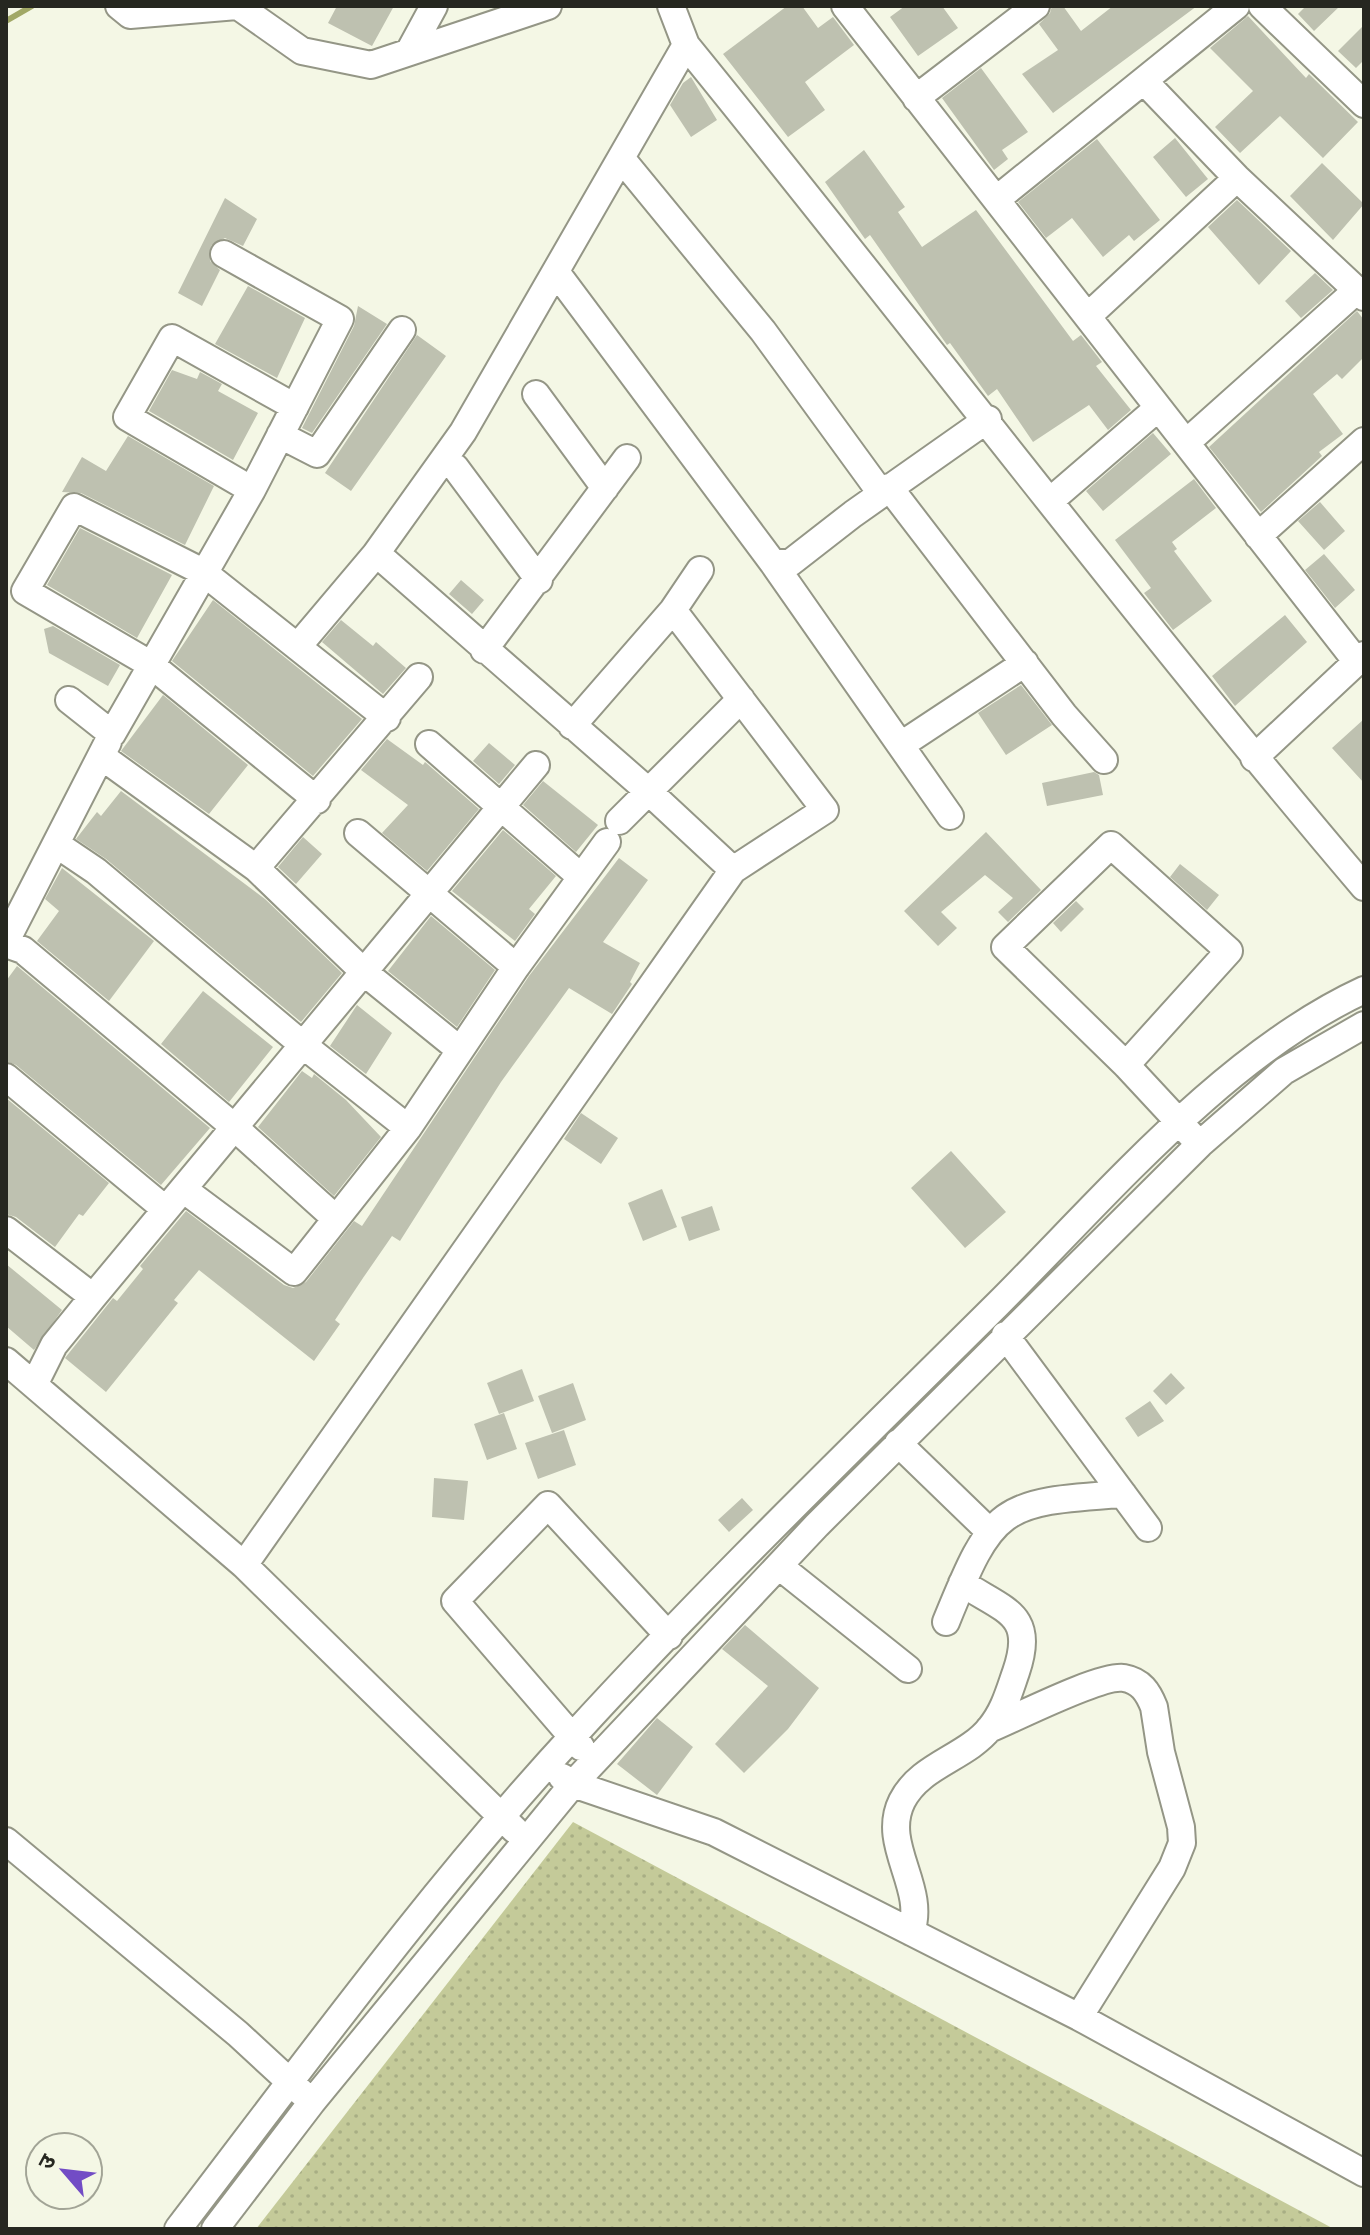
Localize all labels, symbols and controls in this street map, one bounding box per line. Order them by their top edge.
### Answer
north arrow [24,2131,104,2211]
text: उ [29,2147,62,2174]

